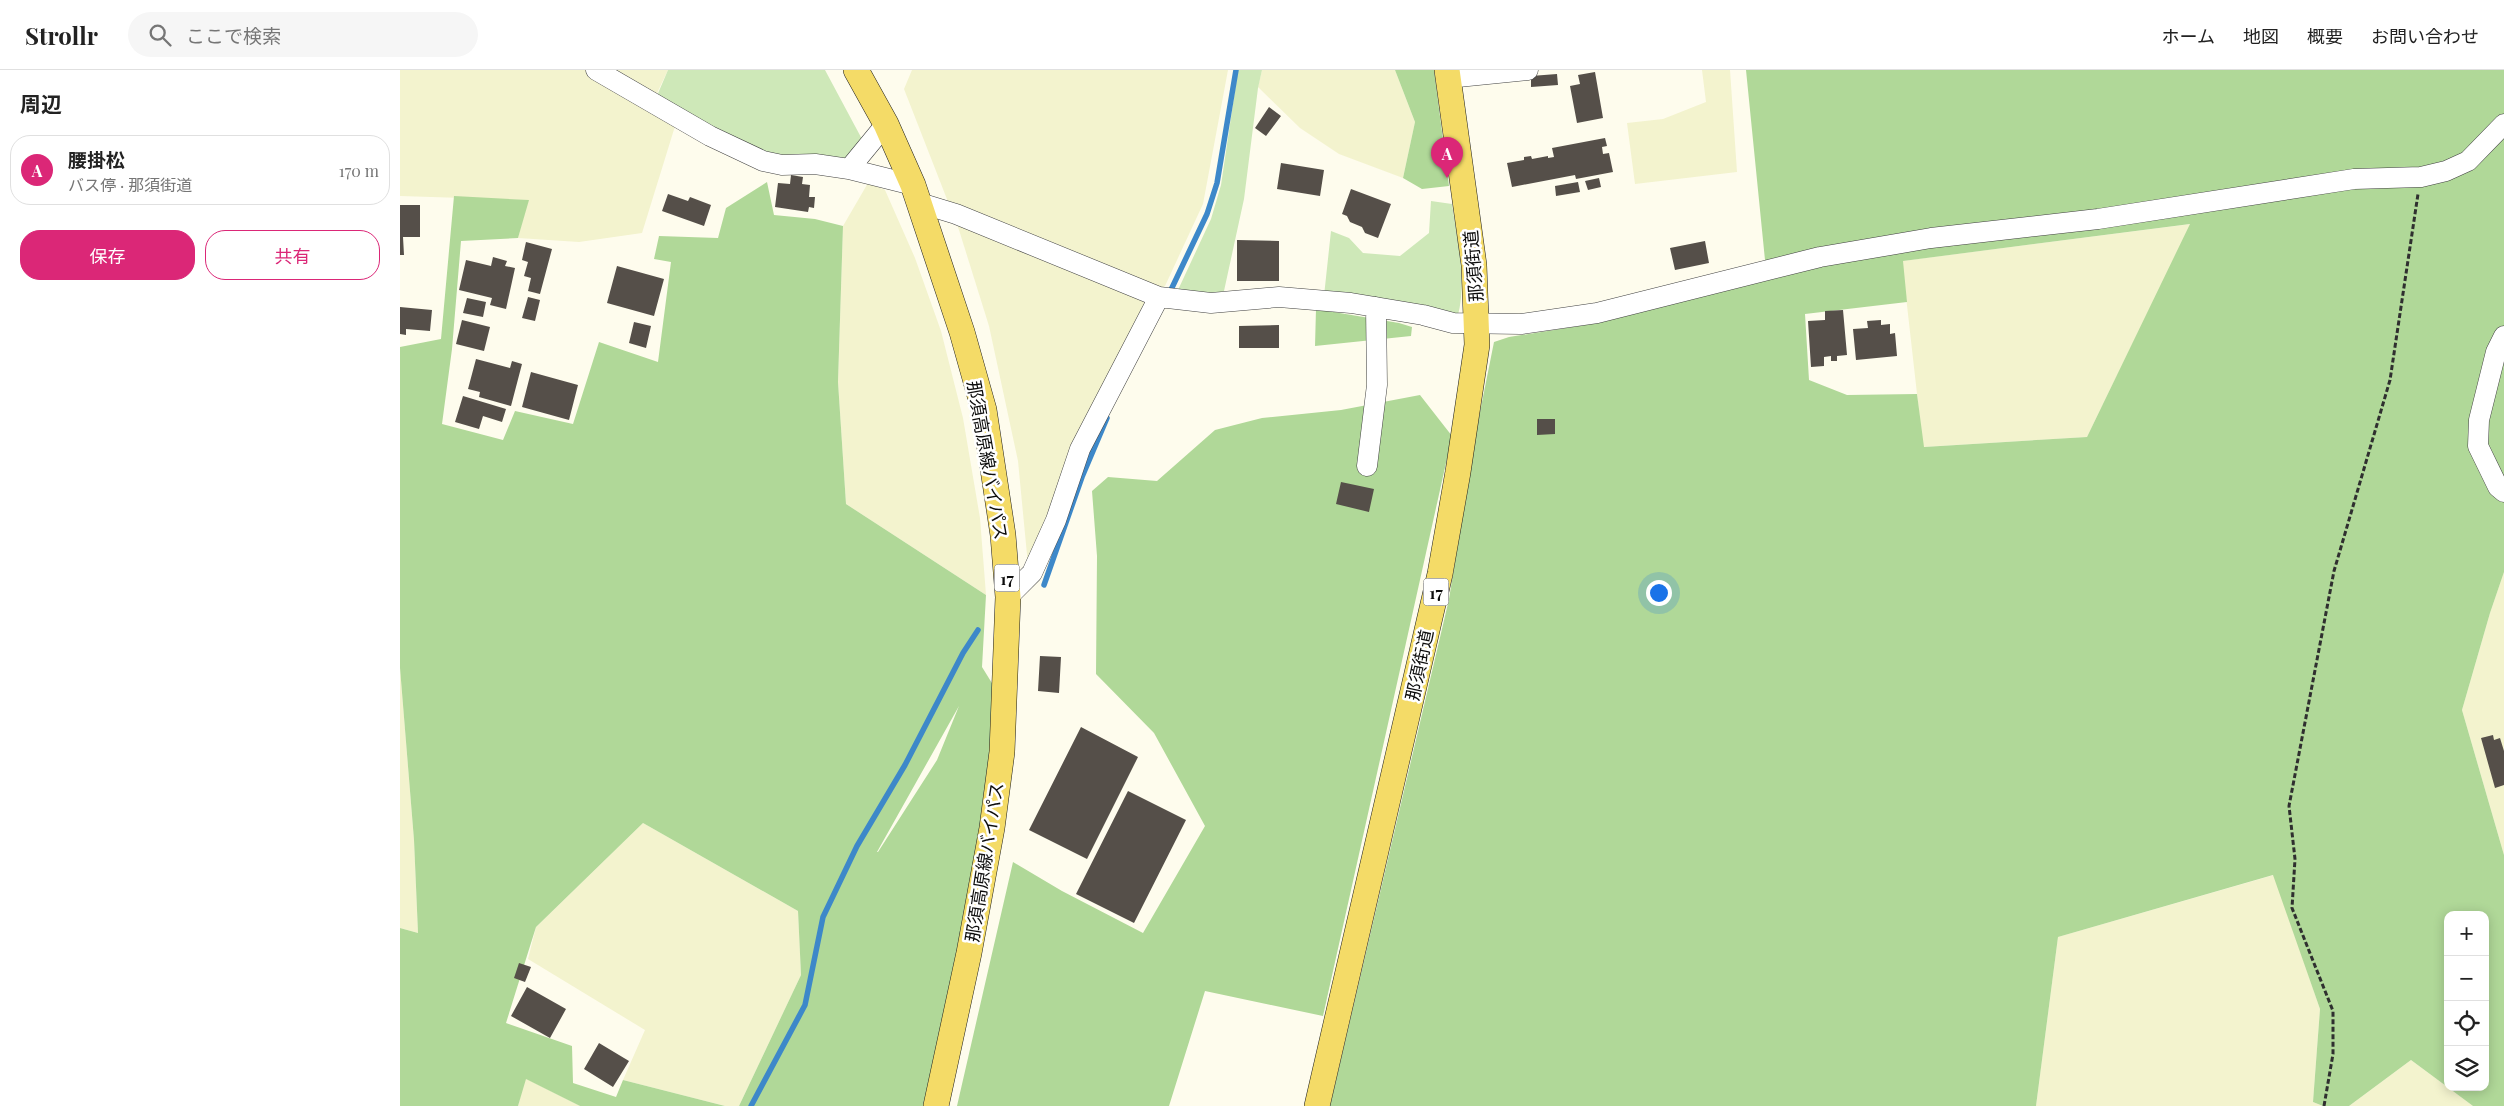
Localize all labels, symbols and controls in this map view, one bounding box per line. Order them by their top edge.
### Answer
search box [128,12,478,57]
text: Strollr [25,19,98,51]
icon: search [146,21,174,49]
text: ここで検索 [186,22,281,48]
text: ホーム [2162,24,2215,48]
text: 地図 [2243,24,2279,48]
text: 概要 [2307,24,2343,48]
text: お問い合わせ [2371,24,2479,48]
text: 周辺 [20,89,62,117]
pin: A [1431,137,1463,178]
text: 腰掛松 [68,146,125,172]
text: A [32,160,42,181]
text: 170 m [339,160,379,181]
text: バス停 · 那須街道 [68,174,192,195]
street label: 那須街道 [1458,229,1488,303]
button: 保存 [20,230,195,280]
button: 共有 [205,230,380,280]
street label: 那須高原線バイパス [962,378,1014,542]
road number: 17 [994,564,1020,592]
road number: 17 [1424,578,1448,606]
your location [1646,580,1672,606]
street label: 那須街道 [1400,627,1438,703]
street label: 那須高原線バイパス [960,780,1008,944]
map controls [2444,911,2489,1091]
button: + [2444,911,2489,956]
button: − [2444,956,2489,1001]
button: locate [2444,1001,2489,1046]
button: layers [2444,1046,2489,1091]

